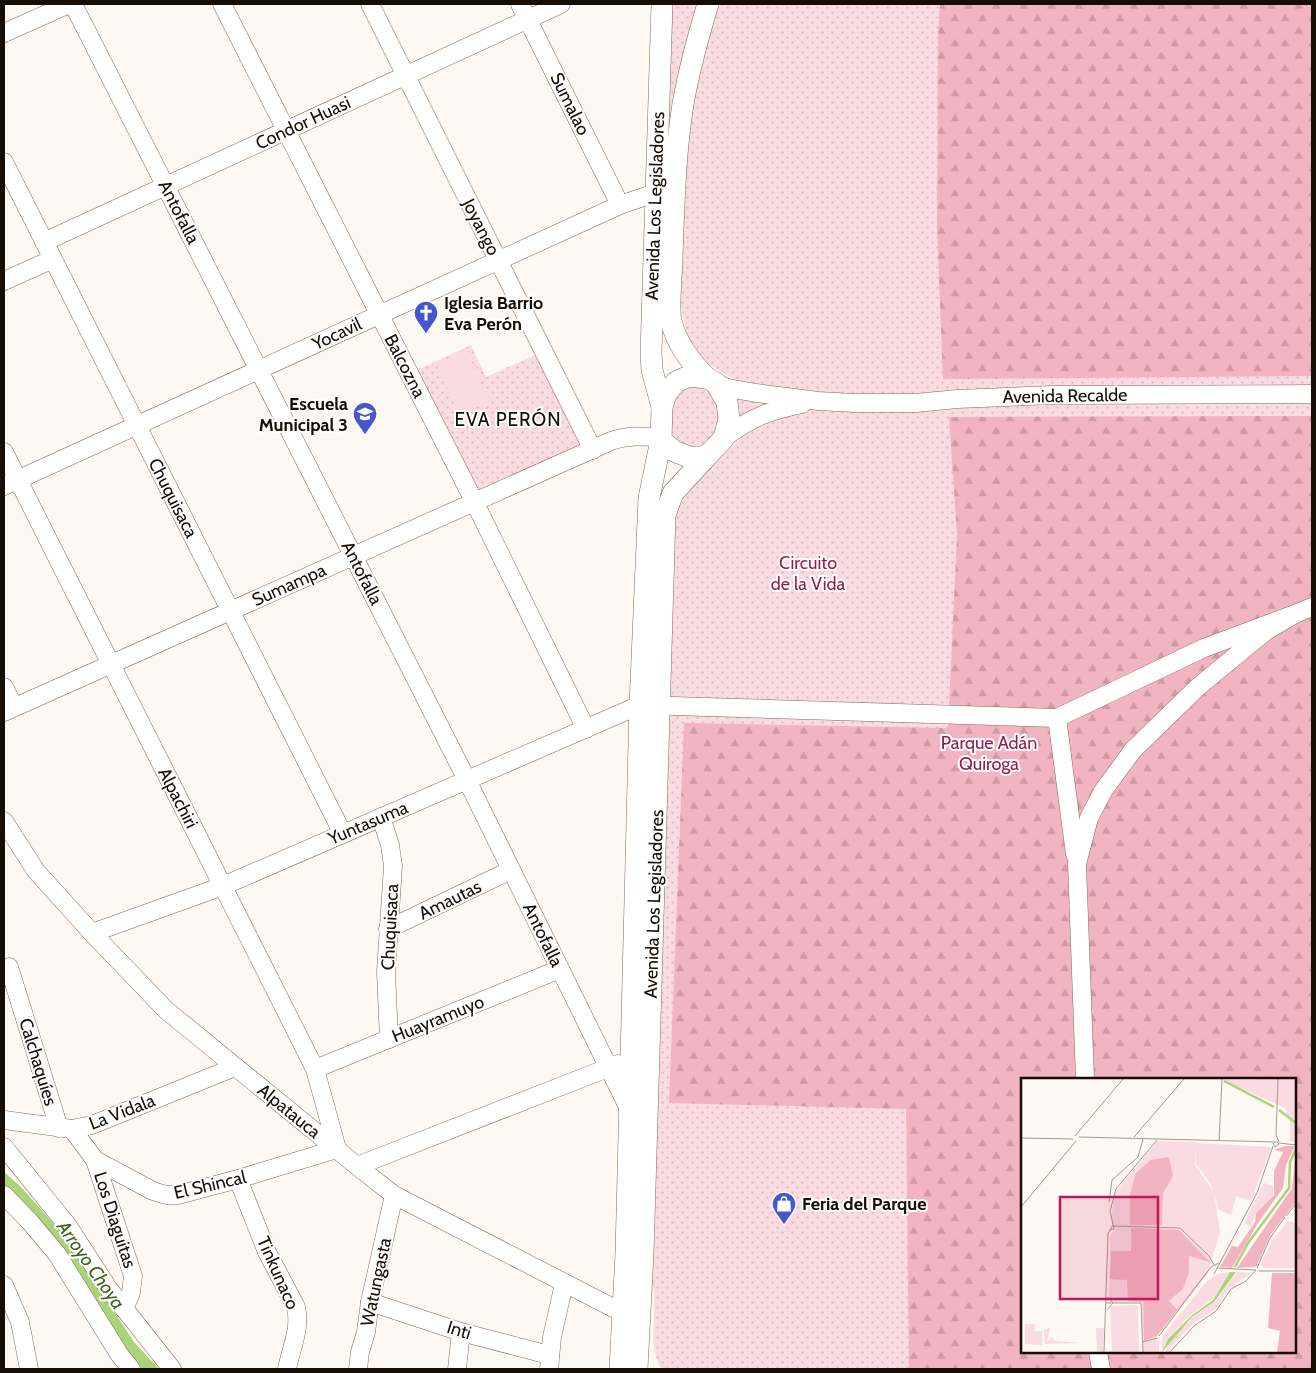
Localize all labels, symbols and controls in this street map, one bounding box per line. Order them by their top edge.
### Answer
street label: Sumalao [545,69,595,139]
street label: Condor Huasi [252,91,354,155]
street label: Avenida Los Legisladores [641,111,669,301]
street label: Antofalla [154,177,205,248]
street label: Joyango [457,194,505,259]
place label: Iglesia Barrio Eva Perón [444,292,543,335]
church icon: Iglesia Barrio Eva Perón [413,300,439,334]
street label: Yocavil [308,313,366,355]
street label: Balcozna [380,330,431,402]
street label: Avenida Recalde [1002,384,1128,408]
place label: Escuela Municipal 3 [259,393,348,436]
school or university icon: Escuela Municipal 3 [352,401,378,435]
district label: EVA PERÓN [454,407,562,431]
street label: Chuquisaca [144,454,203,542]
street label: Antofalla [337,538,388,609]
park label: Circuito de la Vida [771,552,846,595]
street label: Sumampa [249,559,330,611]
park label: Parque Adán Quiroga [941,732,1037,775]
street label: Alpachiri [153,764,203,832]
street label: Yuntasuma [324,796,411,850]
street label: Avenida Los Legisladores [640,809,668,999]
street label: Amautas [415,875,485,925]
street label: Chuquisaca [377,883,403,971]
street label: Antofalla [518,899,568,971]
street label: Huayramuyo [389,990,487,1047]
street label: Calchaquíes [14,1016,62,1108]
inset map [1021,1078,1296,1353]
street label: Alpatauca [253,1079,325,1143]
street label: La Vidala [86,1089,158,1135]
street label: El Shincal [172,1166,249,1204]
street label: Los Diaguitas [89,1169,141,1271]
shop icon: Feria del Parque [771,1191,797,1225]
place label: Feria del Parque [802,1193,926,1215]
water label: Arroyo Choya [51,1215,130,1314]
street label: Tinkunaco [252,1233,304,1313]
street label: Watungasta [356,1235,396,1328]
street label: Inti [444,1316,474,1344]

